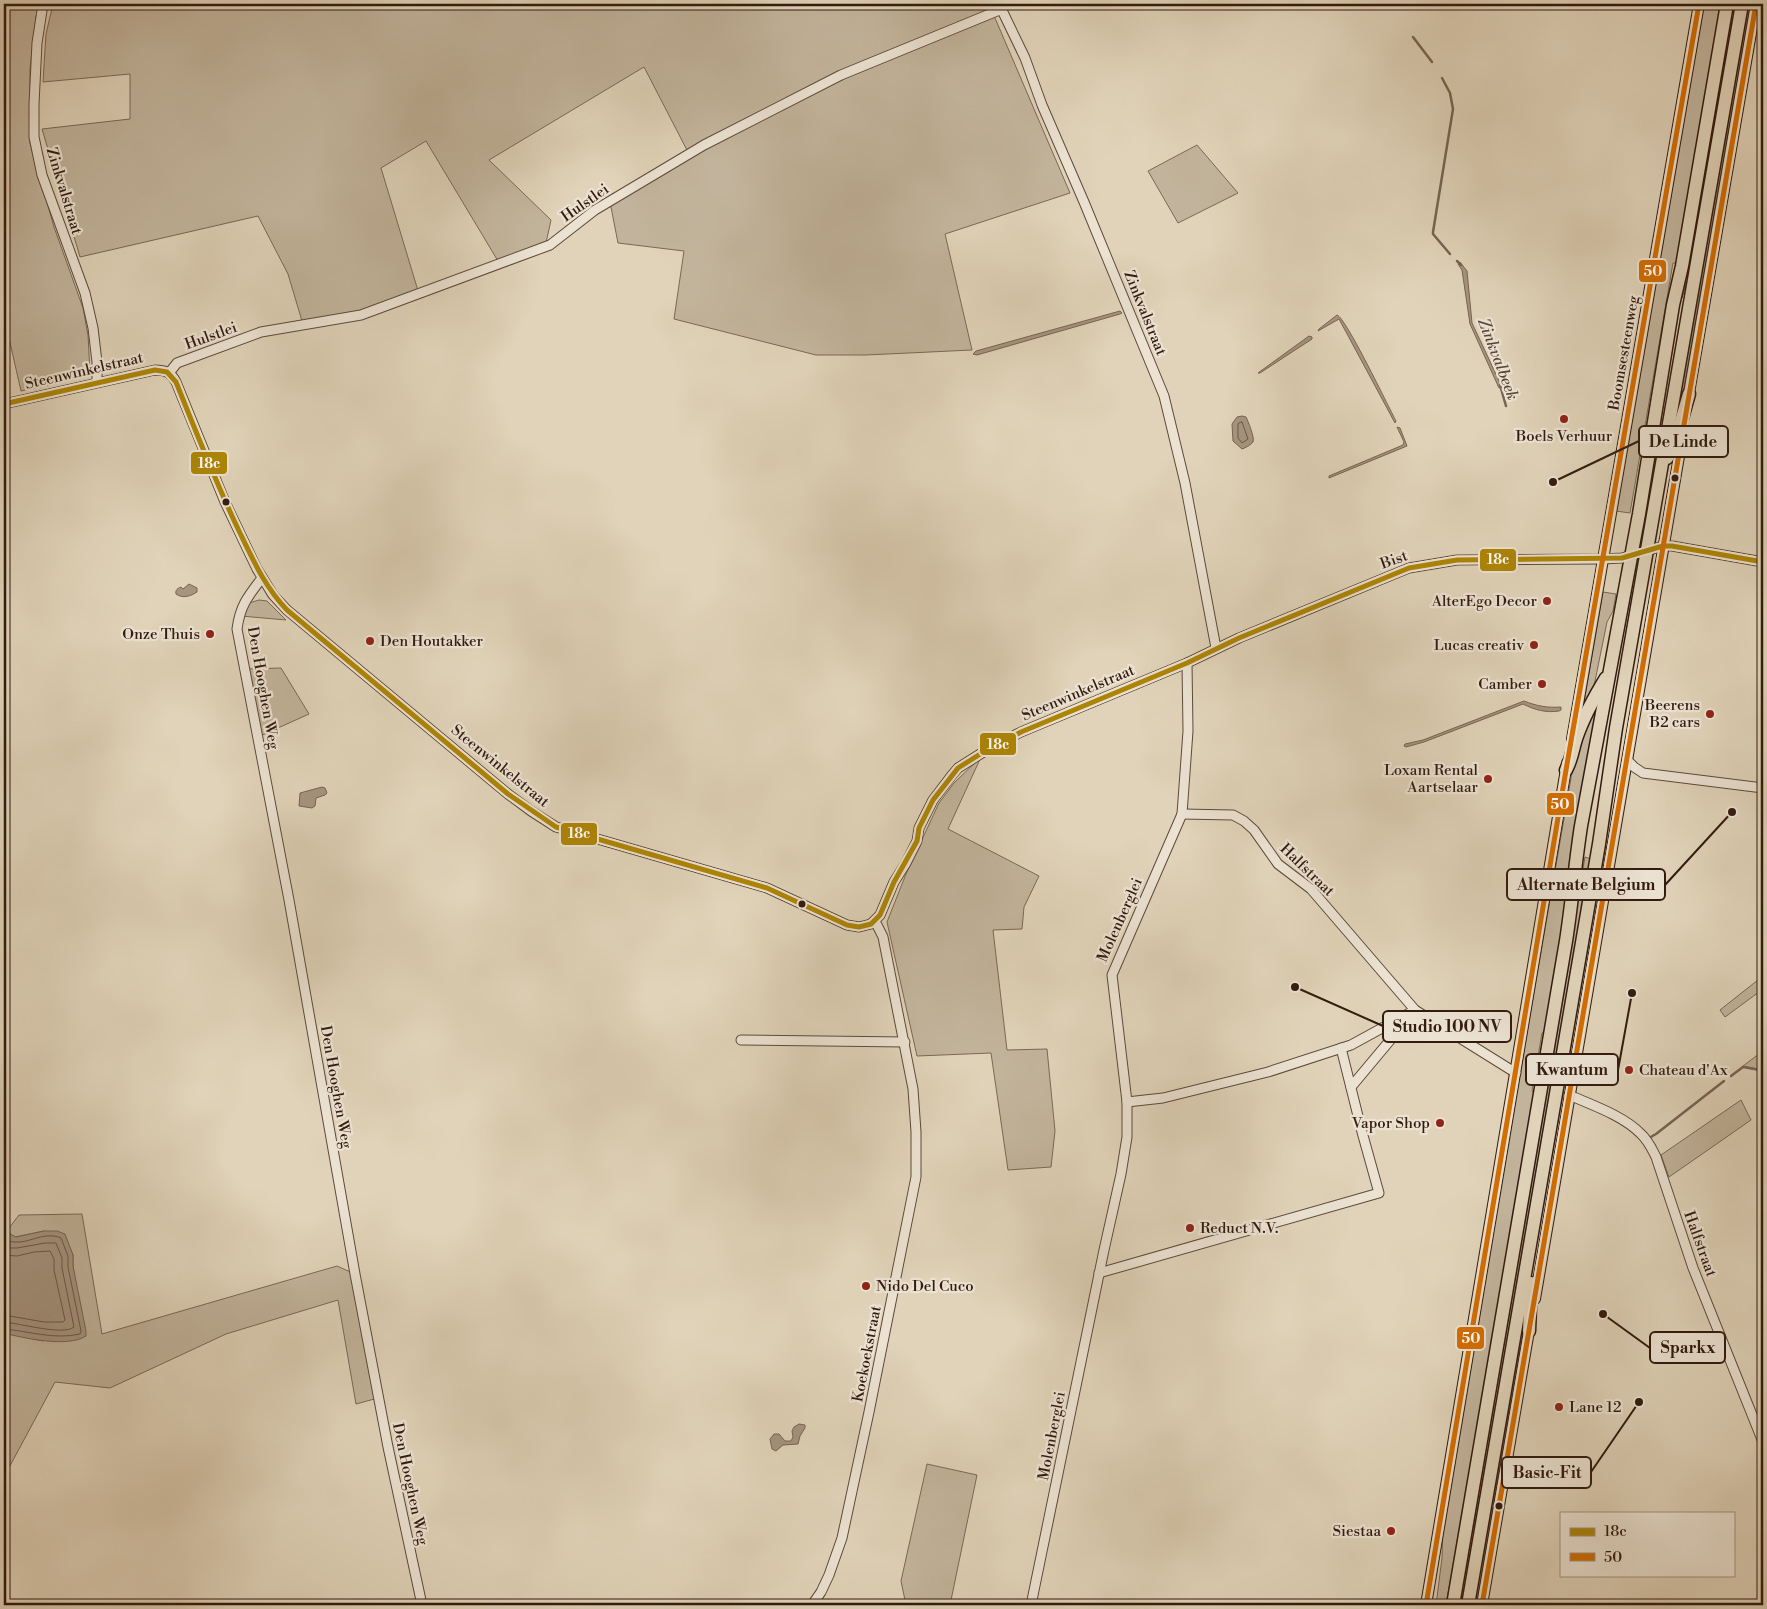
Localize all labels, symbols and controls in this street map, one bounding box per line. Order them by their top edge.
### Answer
street label: Zinkvalstraat [42,145,86,237]
street label: Hulstlei [557,180,613,226]
line badge: 50 [1638,259,1667,283]
text: 50 [1644,263,1662,281]
street label: Zinkvalstraat [1119,268,1171,359]
street label: Boomsesteenweg [1604,294,1643,413]
water label: Zinkvalbeek [1473,315,1523,403]
street label: Hulstlei [182,318,240,354]
street label: Steenwinkelstraat [23,348,146,394]
marker: Boels Verhuur [1558,413,1570,425]
callout: De Linde [1639,426,1728,457]
place label: Boels Verhuur [1515,427,1613,446]
text: De Linde [1649,432,1718,452]
line badge: 18c [190,451,228,475]
text: 18c [198,455,220,473]
unlabelled marker [1670,473,1680,483]
unlabelled marker [221,497,231,507]
street label: Bist [1377,546,1411,574]
line badge: 18c [1479,548,1517,572]
text: 18c [1487,551,1509,569]
place label: AlterEgo Decor [1431,592,1538,611]
marker: AlterEgo Decor [1541,595,1553,607]
place label: Onze Thuis [122,625,200,644]
street label: Den Hooghen Weg [243,625,283,751]
marker: Onze Thuis [204,628,216,640]
place label: Den Houtakker [380,632,484,651]
marker: Den Houtakker [364,635,376,647]
place label: Lucas creativ [1434,636,1525,655]
marker: Lucas creativ [1528,639,1540,651]
street label: Steenwinkelstraat [1019,660,1138,725]
place label: Camber [1478,675,1533,694]
marker: Camber [1536,678,1548,690]
place label: Beerens B2 cars [1644,696,1700,732]
marker: Beerens B2 cars [1704,708,1716,720]
street label: Steenwinkelstraat [447,721,553,812]
line badge: 18c [979,732,1017,756]
text: 18c [987,736,1009,754]
place label: Loxam Rental Aartselaar [1384,761,1479,797]
marker: Loxam Rental Aartselaar [1482,773,1494,785]
line badge: 50 [1546,792,1575,816]
text: 50 [1551,796,1569,814]
line badge: 18c [560,822,598,846]
text: 18c [568,825,590,843]
street label: Halfstraat [1276,839,1339,901]
callout: Alternate Belgium [1507,869,1665,900]
street label: Molenberglei [1093,875,1147,965]
text: Alternate Belgium [1516,875,1656,895]
unlabelled marker [797,899,807,909]
callout: Studio 100 NV [1383,1011,1511,1042]
text: Studio 100 NV [1393,1017,1501,1037]
street label: Den Hooghen Weg [316,1024,356,1150]
callout: Kwantum [1526,1054,1618,1085]
text: Kwantum [1536,1060,1608,1080]
place label: Chateau d'Ax [1639,1061,1728,1080]
marker: Chateau d'Ax [1623,1064,1635,1076]
place label: Vapor Shop [1351,1114,1430,1133]
marker: Vapor Shop [1434,1117,1446,1129]
street label: Halfstraat [1679,1209,1721,1280]
place label: Reduct N.V. [1200,1219,1278,1238]
marker: Reduct N.V. [1184,1222,1196,1234]
place label: Nido Del Cuco [876,1277,974,1296]
marker: Nido Del Cuco [860,1280,872,1292]
street label: Koekoekstraat [848,1304,886,1404]
line badge: 50 [1456,1326,1485,1350]
text: 50 [1462,1330,1480,1348]
callout: Sparkx [1650,1332,1725,1363]
text: Sparkx [1661,1338,1716,1358]
street label: Molenberglei [1034,1390,1070,1482]
place label: Lane 12 [1569,1398,1621,1417]
marker: Lane 12 [1553,1401,1565,1413]
street label: Den Hooghen Weg [388,1421,432,1547]
callout: Basic-Fit [1502,1457,1591,1488]
text: Basic-Fit [1513,1463,1582,1483]
unlabelled marker [1494,1501,1504,1511]
legend [1560,1512,1734,1576]
place label: Siestaa [1332,1522,1381,1541]
text: 18c [1604,1522,1627,1541]
marker: Siestaa [1385,1525,1397,1537]
text: 50 [1604,1548,1622,1567]

